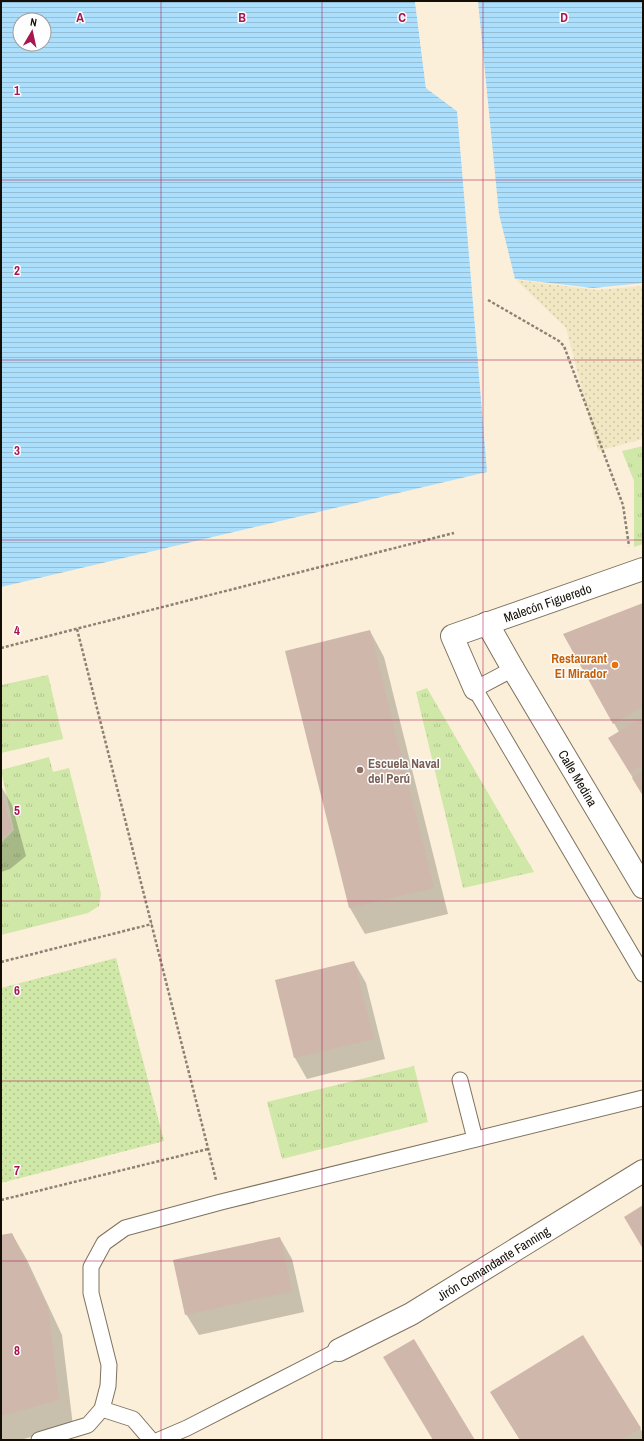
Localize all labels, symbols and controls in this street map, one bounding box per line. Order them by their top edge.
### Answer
text: A [76,9,84,26]
text: B [238,9,246,26]
text: C [398,9,406,26]
text: D [560,9,568,26]
north arrow [12,12,52,52]
text: N [29,15,38,30]
text: 1 [14,82,20,99]
text: 2 [14,262,20,279]
text: 3 [14,442,20,459]
street label: Malecón Figueredo [501,580,594,626]
text: 4 [14,622,20,639]
place label: Restaurant El Mirador [551,650,608,682]
marker: Restaurant El Mirador [610,660,620,670]
street label: Calle Medina [554,747,601,810]
place label: Escuela Naval del Perú [368,755,440,787]
marker: Escuela Naval del Perú [355,765,365,775]
text: 5 [14,802,20,819]
text: 6 [14,982,20,999]
text: 7 [14,1162,20,1179]
street label: Jirón Comandante Fanning [434,1223,553,1305]
text: 8 [14,1342,20,1359]

